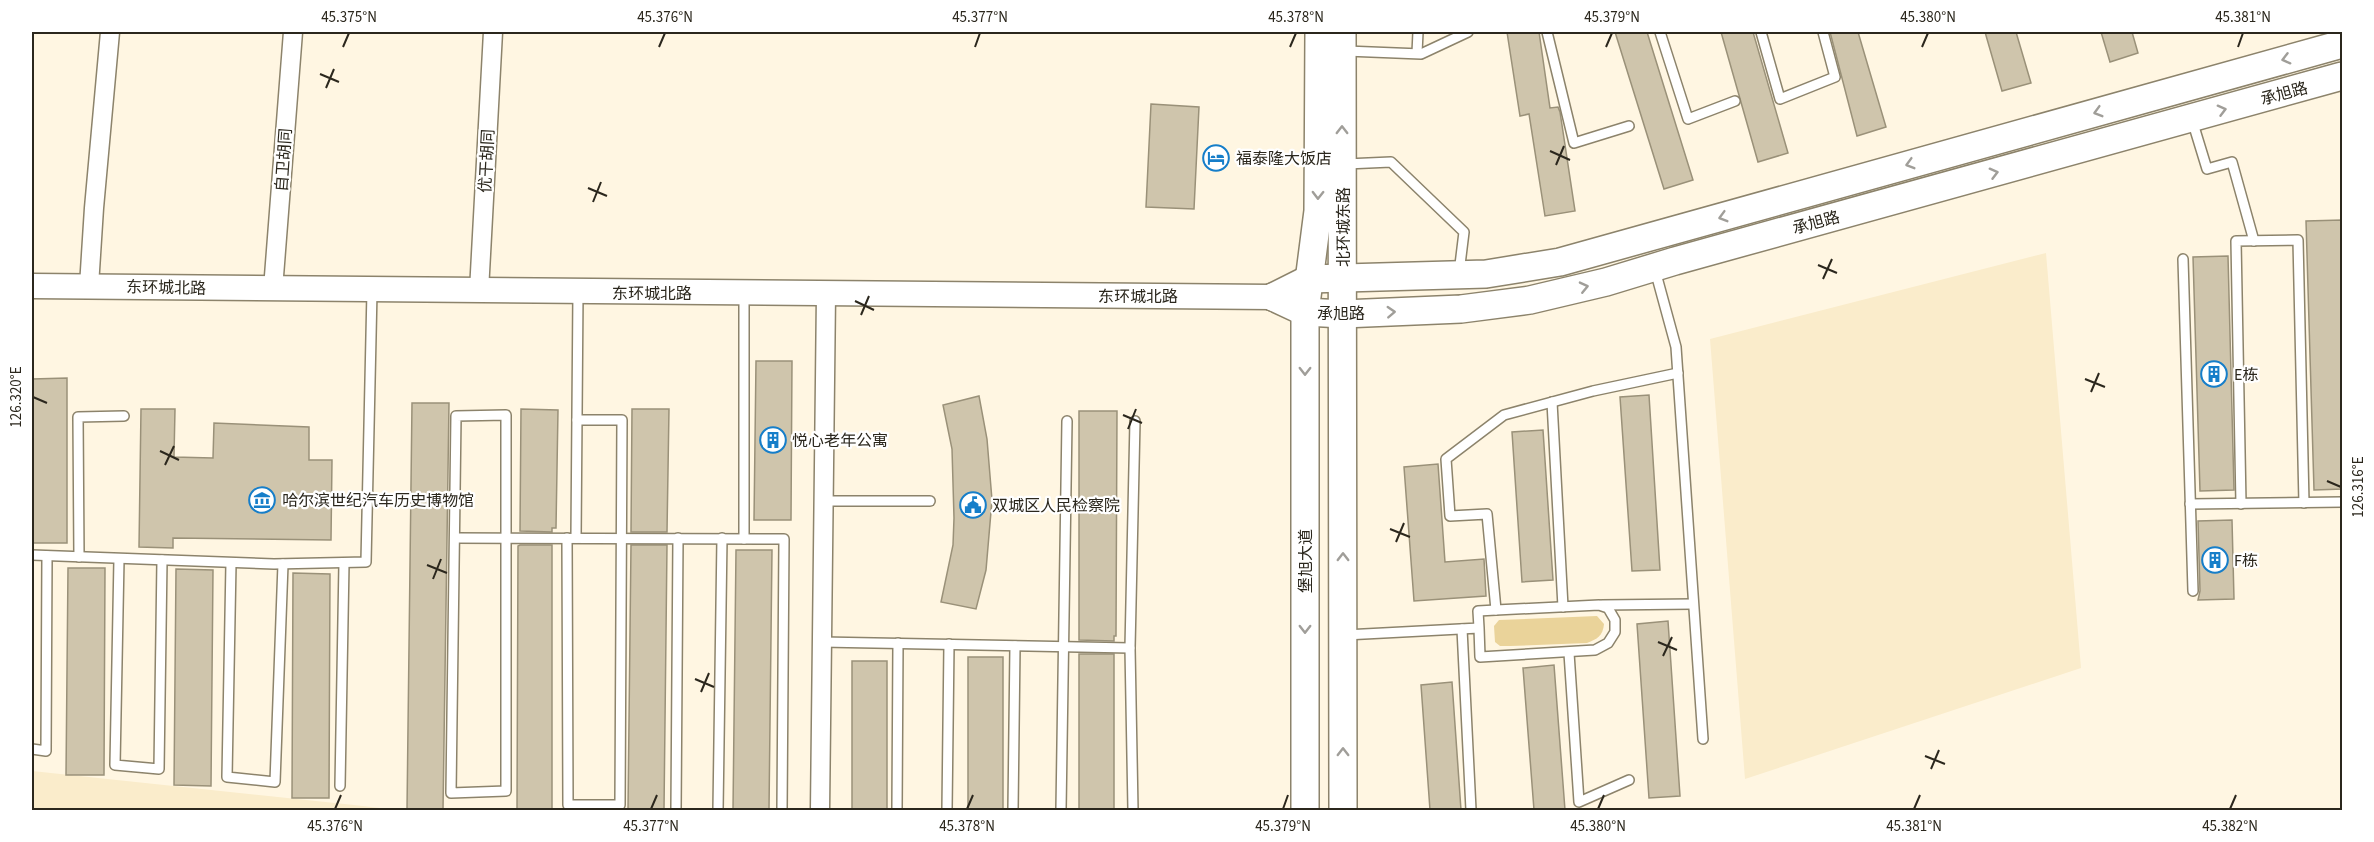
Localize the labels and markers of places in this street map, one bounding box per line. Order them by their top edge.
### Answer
hotel icon: 福泰隆大饭店 [1201,143,1231,173]
place label: 福泰隆大饭店 [1236,148,1332,170]
building icon: E栋 [2199,359,2229,389]
place label: E栋 [2234,364,2258,386]
building icon: 悦心老年公寓 [758,425,788,455]
place label: 悦心老年公寓 [792,430,888,452]
museum icon: 哈尔滨世纪汽车历史博物馆 [247,485,277,515]
place label: 哈尔滨世纪汽车历史博物馆 [282,490,474,512]
public building icon: 双城区人民检察院 [958,490,988,520]
place label: 双城区人民检察院 [992,495,1120,517]
building icon: F栋 [2200,545,2230,575]
place label: F栋 [2234,550,2258,572]

